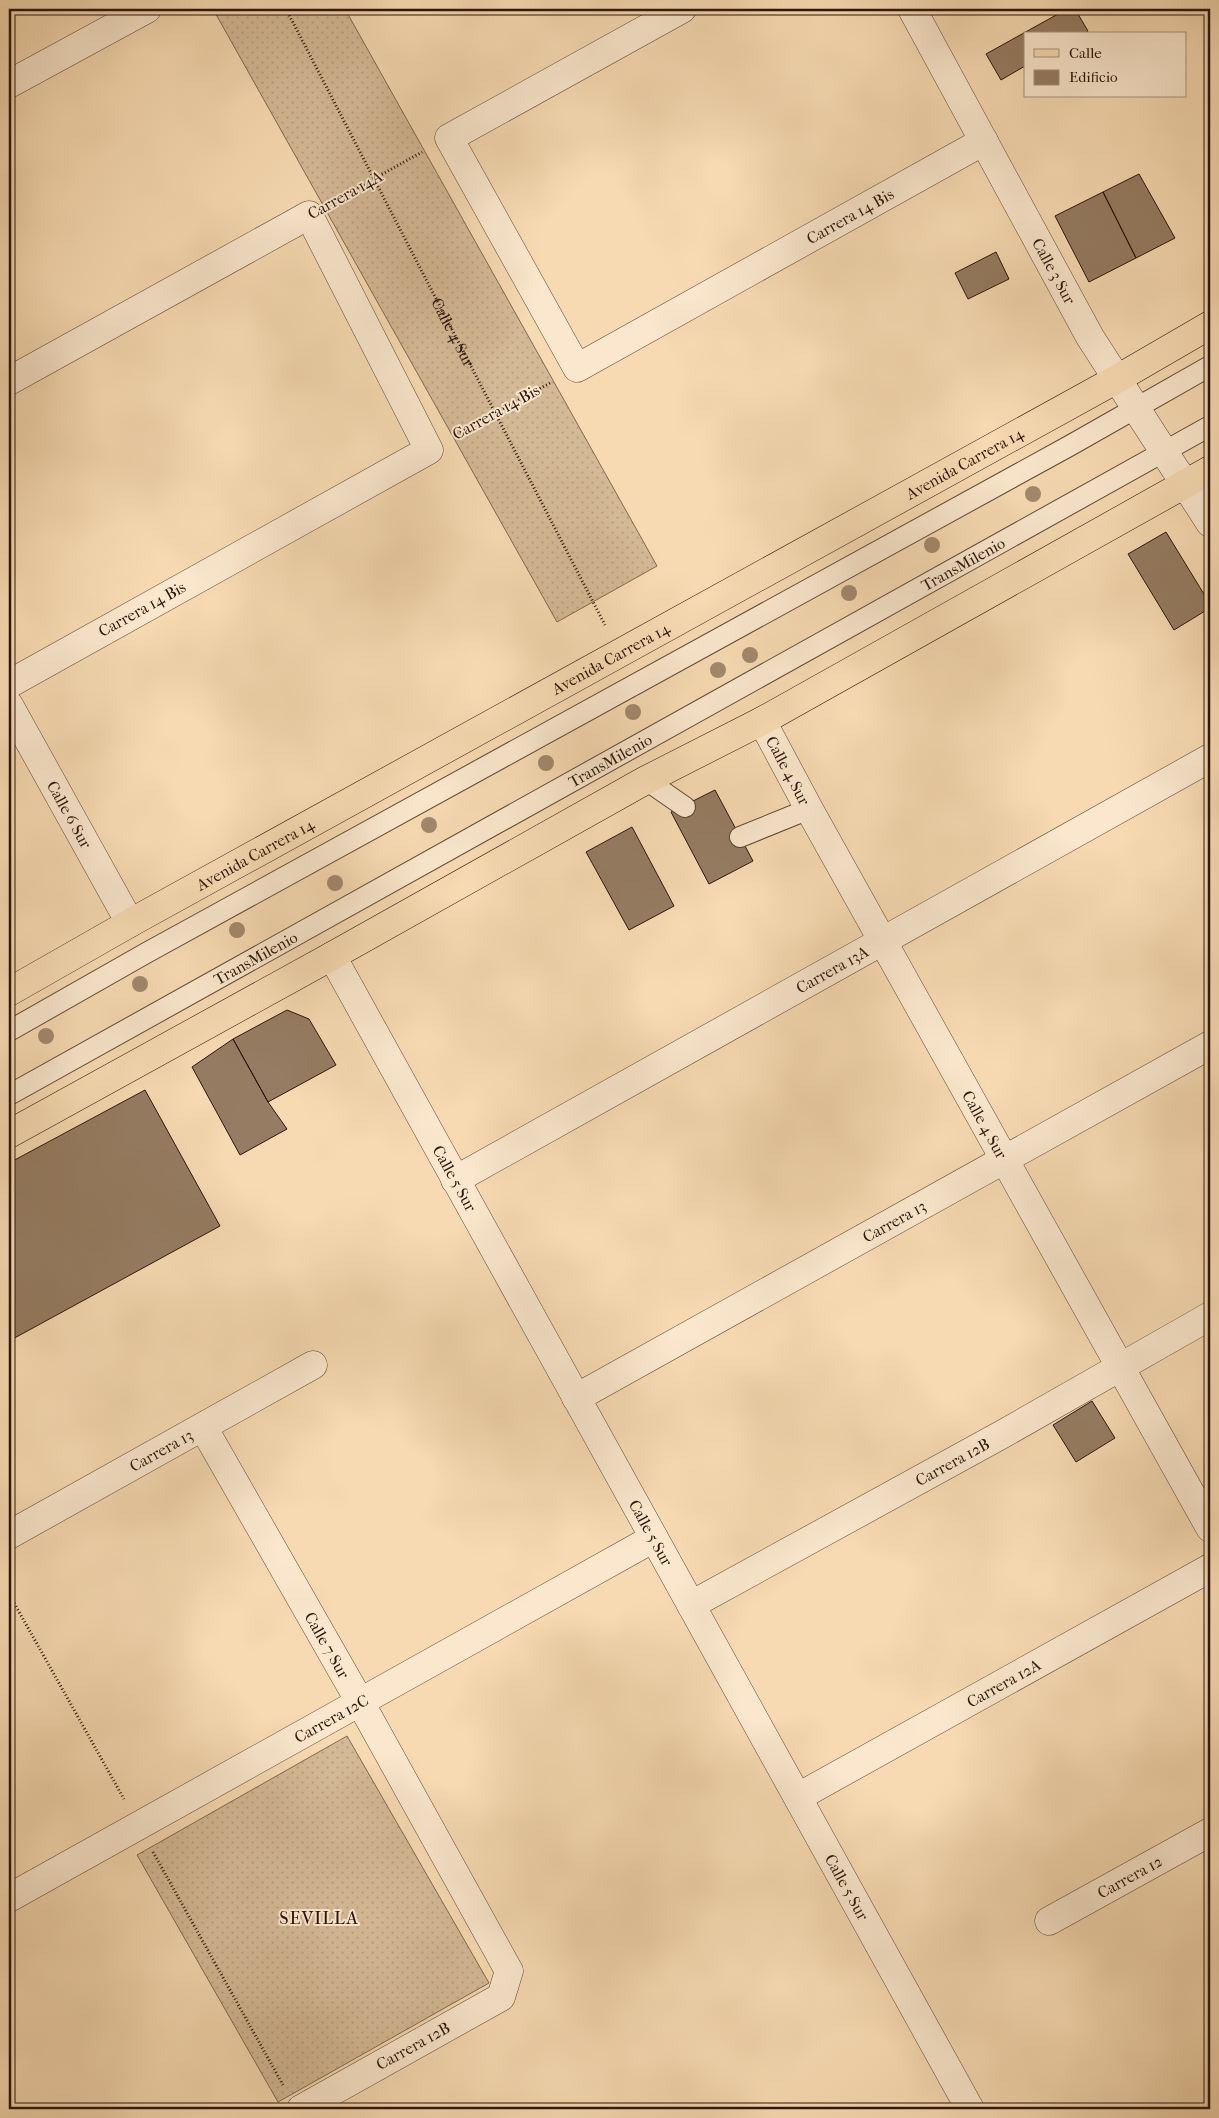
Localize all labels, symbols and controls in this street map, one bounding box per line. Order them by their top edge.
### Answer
legend [1024,32,1186,98]
text: Calle [1069,44,1102,62]
text: Edificio [1069,68,1118,86]
street label: Carrera 14A [304,166,386,223]
street label: Carrera 14 Bis [803,184,897,248]
street label: Calle 3 Sur [1029,235,1080,307]
street label: Calle 4 Sur [428,294,479,370]
street label: Carrera 14 Bis [449,380,543,444]
street label: Avenida Carrera 14 [901,423,1027,504]
street label: TransMilenio [918,533,1008,594]
street label: Carrera 14 Bis [95,577,189,641]
street label: Avenida Carrera 14 [547,618,673,699]
street label: TransMilenio [565,729,655,791]
street label: Calle 4 Sur [762,733,815,808]
street label: Calle 6 Sur [43,777,96,852]
street label: Avenida Carrera 14 [192,814,318,895]
street label: TransMilenio [210,927,301,989]
street label: Carrera 13A [793,941,872,997]
street label: Calle 4 Sur [958,1087,1012,1162]
street label: Calle 5 Sur [429,1142,481,1215]
street label: Carrera 13 [859,1196,929,1246]
street label: Carrera 13 [126,1425,196,1475]
street label: Carrera 12B [912,1434,993,1490]
street label: Calle 5 Sur [625,1496,677,1569]
street label: Calle 7 Sur [301,1608,354,1682]
street label: Carrera 12A [963,1654,1044,1711]
street label: Carrera 12C [291,1690,372,1746]
street label: Calle 5 Sur [821,1851,873,1924]
street label: Carrera 12 [1094,1851,1165,1902]
district label: SEVILLA [279,1908,359,1929]
street label: Carrera 12B [373,2018,453,2074]

